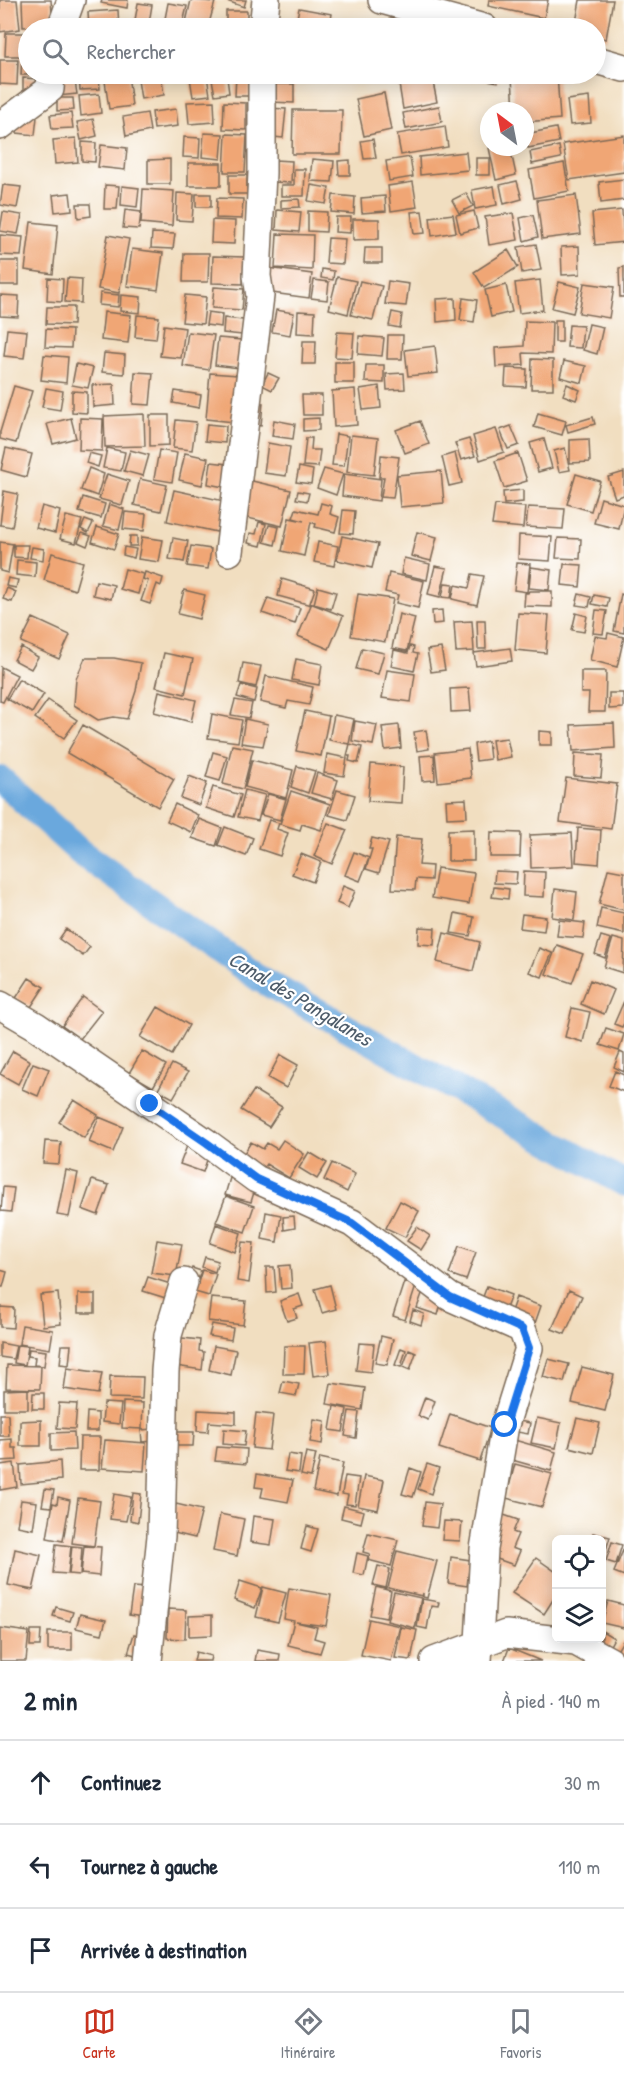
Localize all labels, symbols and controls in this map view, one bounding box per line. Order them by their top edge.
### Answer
search box [18,18,606,84]
icon: search [39,35,72,68]
text: Rechercher [87,36,176,66]
north arrow [480,102,534,156]
water label: Canal des Pangalanes [223,944,379,1054]
route end [136,1090,162,1116]
route start [491,1411,517,1437]
map controls [552,1535,606,1643]
button: locate [552,1535,606,1589]
button: layers [552,1589,606,1643]
text: 2 min [24,1683,77,1718]
text: À pied · 140 m [502,1687,600,1714]
icon: ahead [24,1766,57,1799]
text: Continuez [81,1767,161,1797]
text: 30 m [564,1769,600,1796]
icon: left [24,1850,57,1883]
text: Tournez à gauche [81,1851,218,1881]
text: 110 m [558,1853,600,1880]
icon: arrive [24,1934,57,1967]
text: Arrivée à destination [81,1935,247,1965]
tab: Carte [82,2005,116,2063]
tab: Itinéraire [281,2005,336,2063]
tab: Favoris [500,2005,541,2063]

